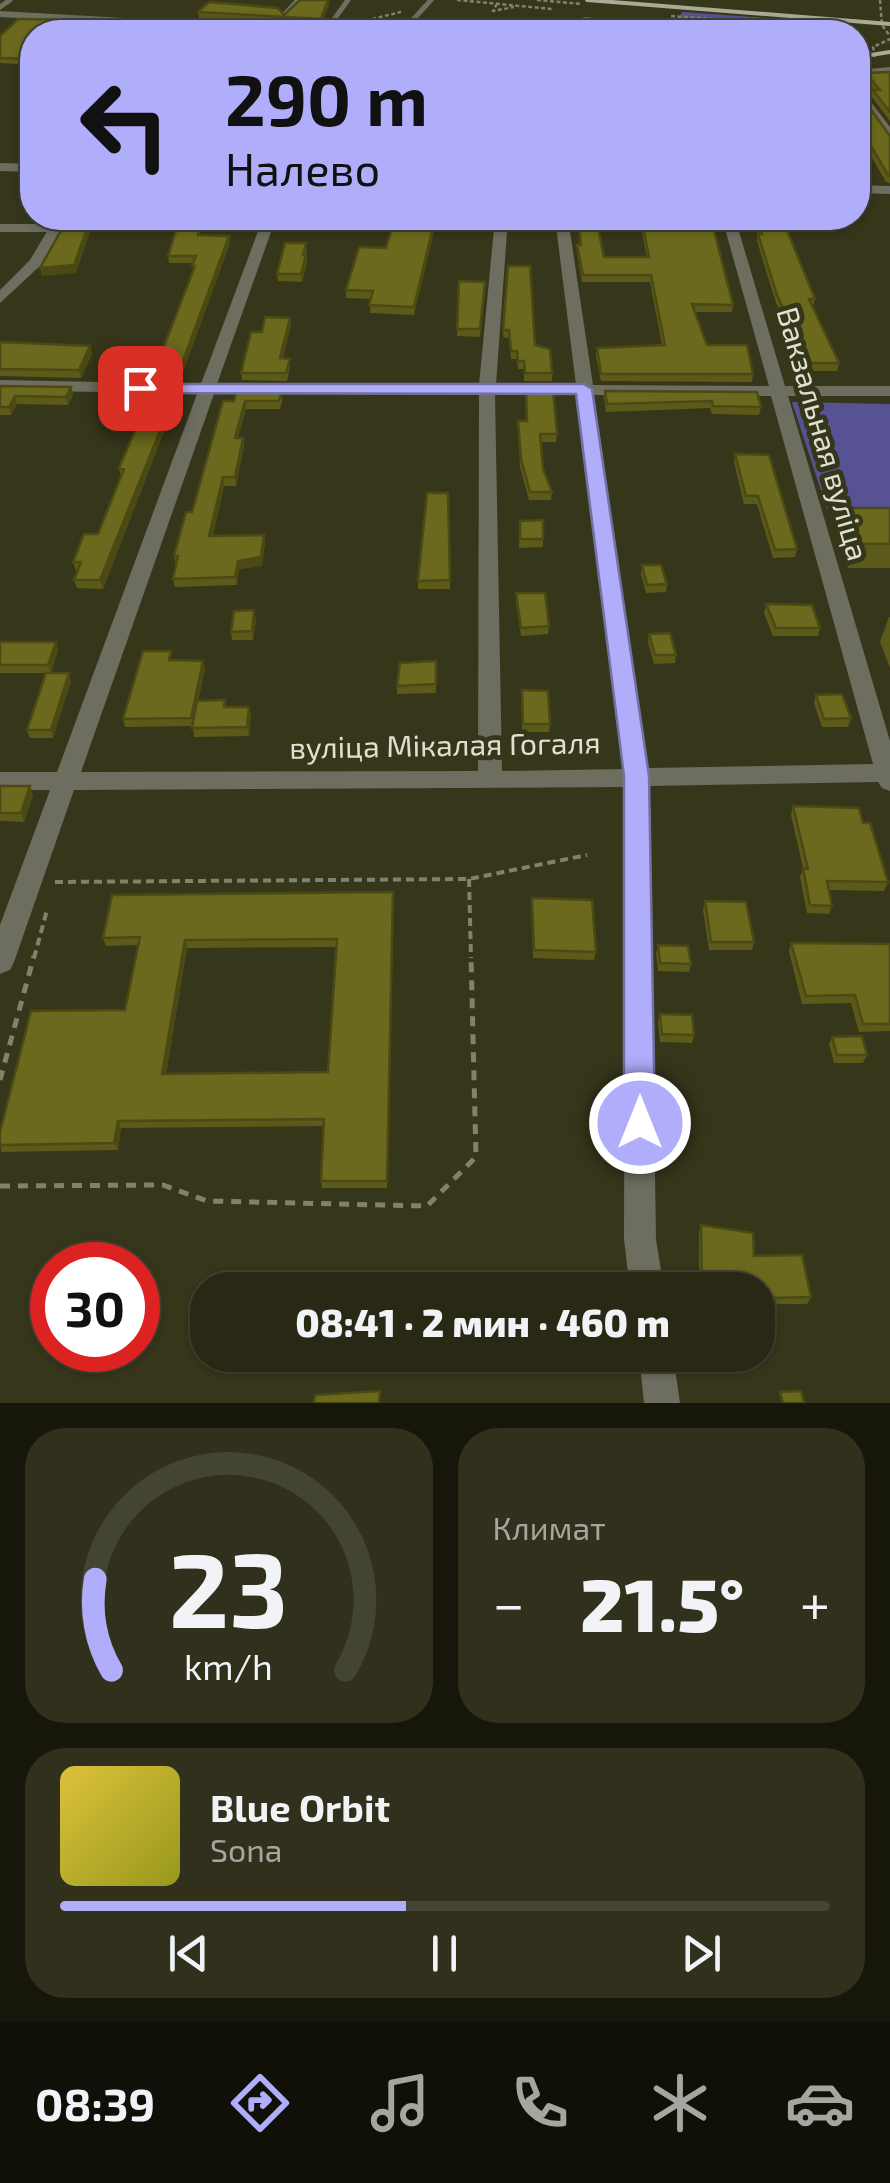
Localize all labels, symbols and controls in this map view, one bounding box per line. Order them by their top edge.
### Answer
text: 290 m [225,56,428,140]
icon: left [60,60,190,190]
text: Налево [225,141,380,195]
street label: Вакзальная вуліца [770,302,877,565]
pin [98,346,183,431]
icon: arrive [113,361,168,416]
street label: вуліца Мікалая Гогаля [289,723,601,766]
position arrow [588,1071,692,1175]
speed limit sign: 30 [30,1242,160,1372]
text: 08:41 · 2 мин · 460 m [295,1299,670,1345]
text: Климат [493,1508,606,1546]
text: 23 [169,1524,288,1649]
text: 21.5° [580,1557,744,1647]
text: − [493,1569,525,1635]
text: + [800,1569,830,1635]
text: km/h [184,1644,273,1687]
text: Blue Orbit [210,1784,390,1830]
text: Sona [210,1830,282,1868]
icon: previous [161,1926,216,1981]
icon: pause [417,1926,472,1981]
icon: next [674,1926,729,1981]
icon: directions [225,2068,295,2138]
icon: music [365,2068,435,2138]
icon: phone [505,2068,575,2138]
icon: climate [645,2068,715,2138]
icon: car [785,2068,855,2138]
text: 08:39 [35,2076,155,2130]

